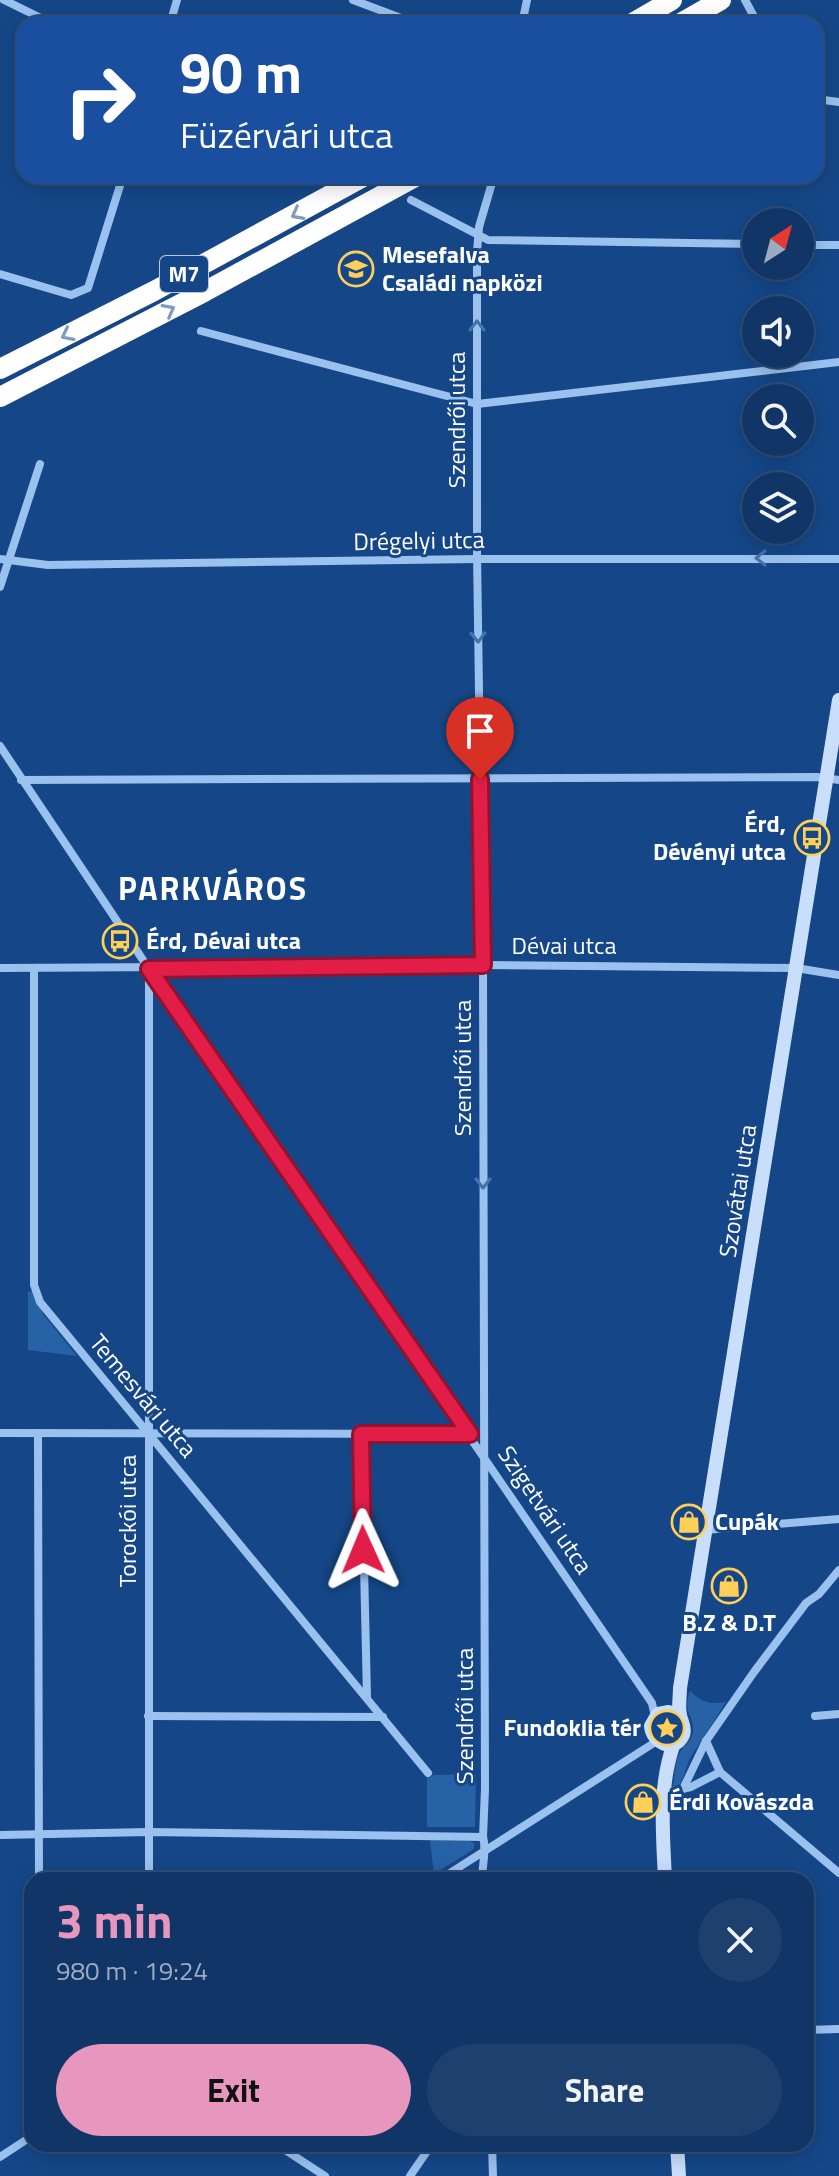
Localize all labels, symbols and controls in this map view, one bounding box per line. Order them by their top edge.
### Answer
text: 90 m [180,30,302,115]
icon: right [48,48,152,152]
text: Füzérvári utca [180,107,393,162]
one-way arrow [291,204,305,219]
north arrow [742,208,814,280]
map controls [742,208,814,544]
place label: Mesefalva Családi napközi [382,236,543,300]
school or university icon: Mesefalva Családi napközi [337,250,375,288]
road number: M7 [160,256,208,292]
button: sound [742,296,814,368]
one-way arrow [161,305,176,320]
one-way arrow [468,319,486,332]
one-way arrow [61,326,75,341]
street label: Szendrői utca [438,352,474,488]
button: search [742,384,814,456]
button: layers [742,472,814,544]
street label: Drégelyi utca [353,521,485,559]
one-way arrow [754,549,767,567]
one-way arrow [469,631,487,644]
pin [446,697,514,779]
icon: arrive [458,709,502,753]
place label: Érd, Dévényi utca [653,805,786,869]
bus stop icon: Érd, Dévényi utca [793,819,831,857]
district label: PARKVÁROS [118,864,308,912]
bus stop icon: Érd, Dévai utca [101,922,139,960]
place label: Érd, Dévai utca [146,922,301,958]
street label: Dévai utca [512,927,616,963]
street label: Szendrői utca [444,1000,480,1136]
street label: Szovátai utca [709,1122,765,1260]
one-way arrow [474,1177,492,1190]
street label: Temesvári utca [81,1326,206,1465]
street label: Szigetvári utca [490,1438,602,1581]
street label: Torockói utca [109,1455,145,1587]
shop icon: Cupák [670,1503,708,1541]
place label: Cupák [715,1503,779,1539]
position arrow [321,1508,405,1592]
shop icon: B.Z & D.T [710,1567,748,1605]
place label: B.Z & D.T [682,1604,776,1640]
street label: Szendrői utca [446,1648,482,1784]
place label: Fundoklia tér [504,1709,641,1745]
place icon: Fundoklia tér [648,1709,686,1747]
shop icon: Érdi Kovászda [624,1783,662,1821]
place label: Érdi Kovászda [669,1783,814,1819]
text: 3 min [56,1884,173,1957]
button: close [698,1898,782,1982]
text: 980 m · 19:24 [56,1951,208,1990]
button: Exit [56,2044,411,2136]
button: Share [427,2044,782,2136]

